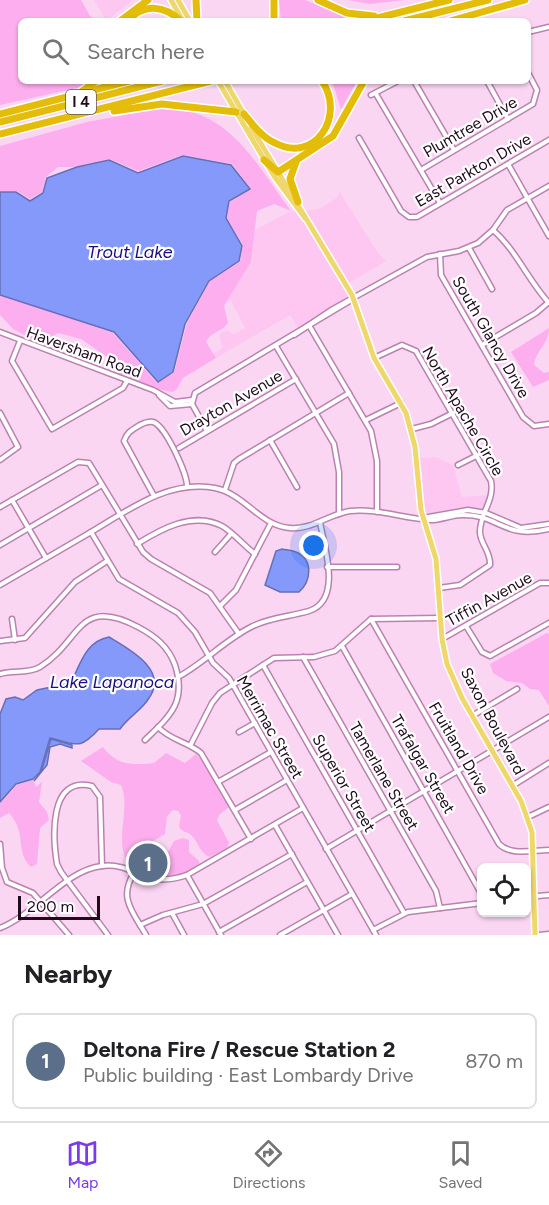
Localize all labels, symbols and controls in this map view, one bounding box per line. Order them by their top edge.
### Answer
search box [18,18,531,84]
icon: search [39,35,72,68]
text: Search here [87,38,205,65]
road number: I 4 [66,90,96,114]
street label: Plumtree Drive [420,92,521,162]
street label: East Parkton Drive [412,129,535,211]
water label: Trout Lake [87,241,173,263]
street label: South Glancy Drive [448,273,534,402]
street label: Haversham Road [24,322,144,382]
street label: North Apache Circle [418,343,508,479]
street label: Drayton Avenue [176,366,286,440]
your location [299,531,328,560]
street label: Tiffin Avenue [443,568,535,630]
street label: Saxon Boulevard [457,664,529,778]
water label: Lake Lapanoca [50,671,175,693]
street label: Merrimac Street [233,672,307,782]
street label: Fruitland Drive [425,698,493,798]
street label: Trafalgar Street [387,711,459,817]
street label: Tamerlane Street [345,718,423,834]
street label: Superior Street [308,731,380,835]
pin: 1 [128,840,168,886]
map controls [477,863,531,917]
button: locate [477,863,531,917]
scale bar [18,893,100,920]
text: 200 m [27,897,74,916]
text: Nearby [24,958,112,990]
text: Deltona Fire / Rescue Station 2 [83,1036,396,1063]
text: 1 [41,1049,50,1073]
text: 870 m [465,1049,523,1073]
text: Public building · East Lombardy Drive [83,1063,413,1087]
tab: Map [66,1137,99,1192]
tab: Directions [232,1137,305,1192]
tab: Saved [438,1137,483,1192]

